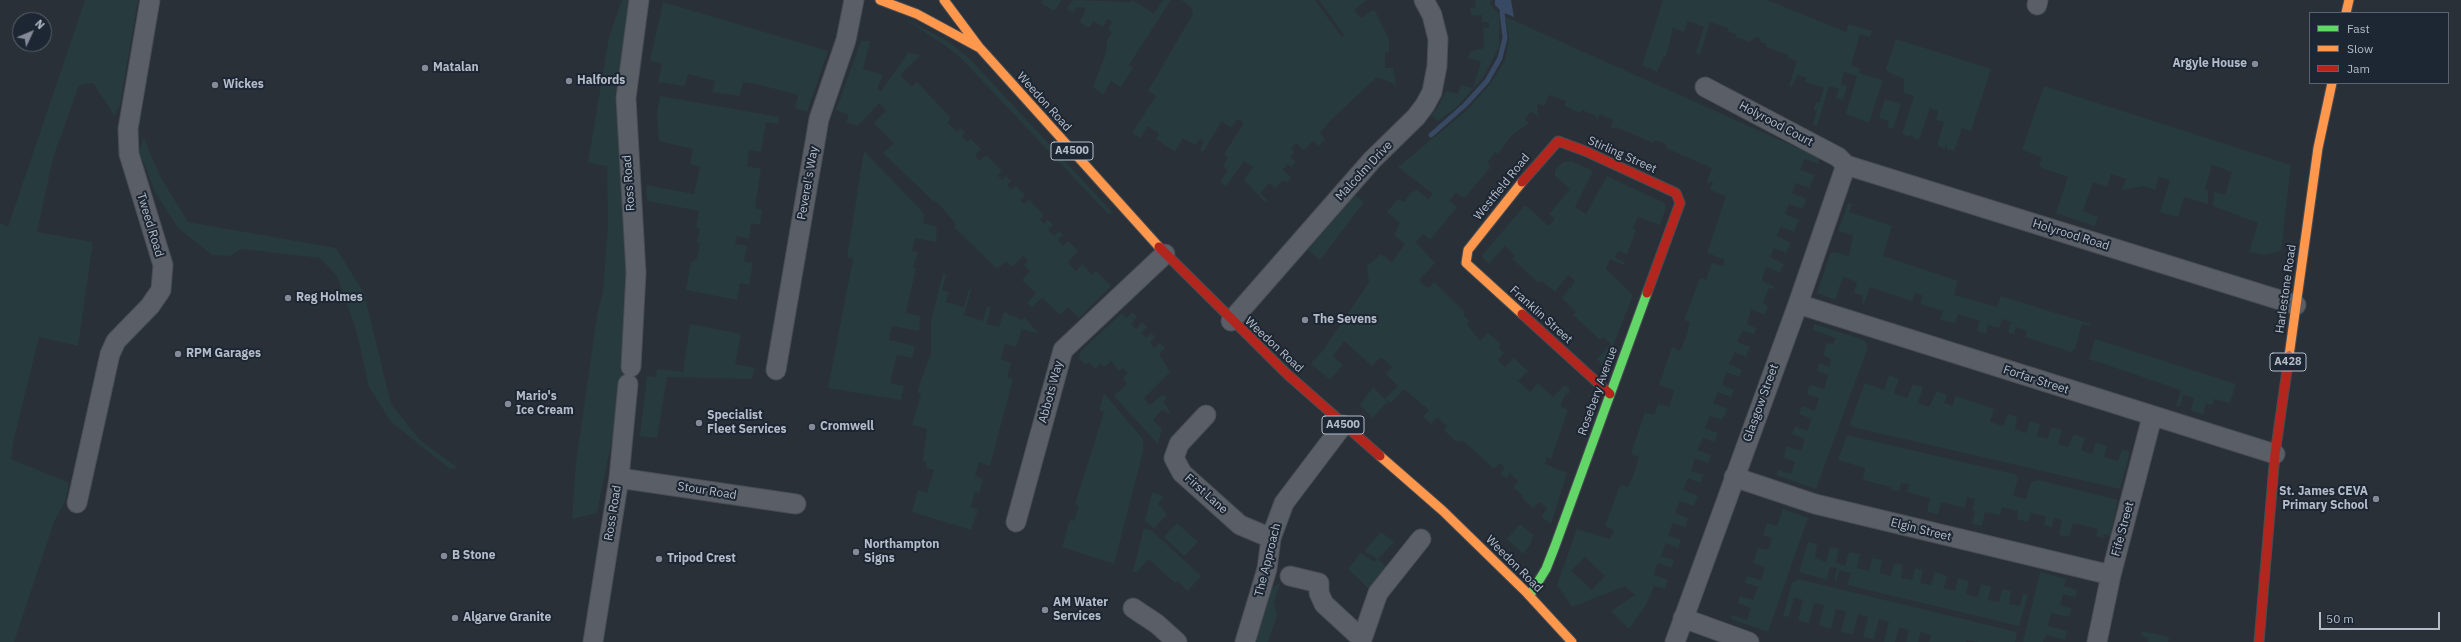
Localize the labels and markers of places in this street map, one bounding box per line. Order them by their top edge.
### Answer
place label: Argyle House [2172,57,2247,71]
marker: Argyle House [2250,59,2260,69]
place label: Matalan [433,61,479,75]
marker: Matalan [420,63,430,73]
place label: Halfords [577,74,625,88]
marker: Halfords [564,76,574,86]
place label: Wickes [223,78,264,92]
marker: Wickes [210,80,220,90]
place label: Reg Holmes [296,291,363,305]
marker: Reg Holmes [283,293,293,303]
place label: The Sevens [1313,313,1377,327]
marker: The Sevens [1300,315,1310,325]
place label: RPM Garages [186,347,261,361]
marker: RPM Garages [173,349,183,359]
place label: Mario's Ice Cream [516,390,574,418]
marker: Mario's Ice Cream [503,399,513,409]
place label: Specialist Fleet Services [707,409,787,437]
marker: Specialist Fleet Services [694,418,704,428]
place label: Cromwell [820,420,874,434]
marker: Cromwell [807,422,817,432]
place label: St. James CEVA Primary School [2279,485,2368,513]
marker: St. James CEVA Primary School [2371,494,2381,504]
place label: Northampton Signs [864,538,939,566]
marker: Northampton Signs [851,547,861,557]
place label: B Stone [452,549,495,563]
marker: B Stone [439,551,449,561]
place label: Tripod Crest [667,552,736,566]
marker: Tripod Crest [654,554,664,564]
place label: AM Water Services [1053,596,1108,624]
marker: AM Water Services [1040,605,1050,615]
place label: Algarve Granite [463,611,551,625]
marker: Algarve Granite [450,613,460,623]

